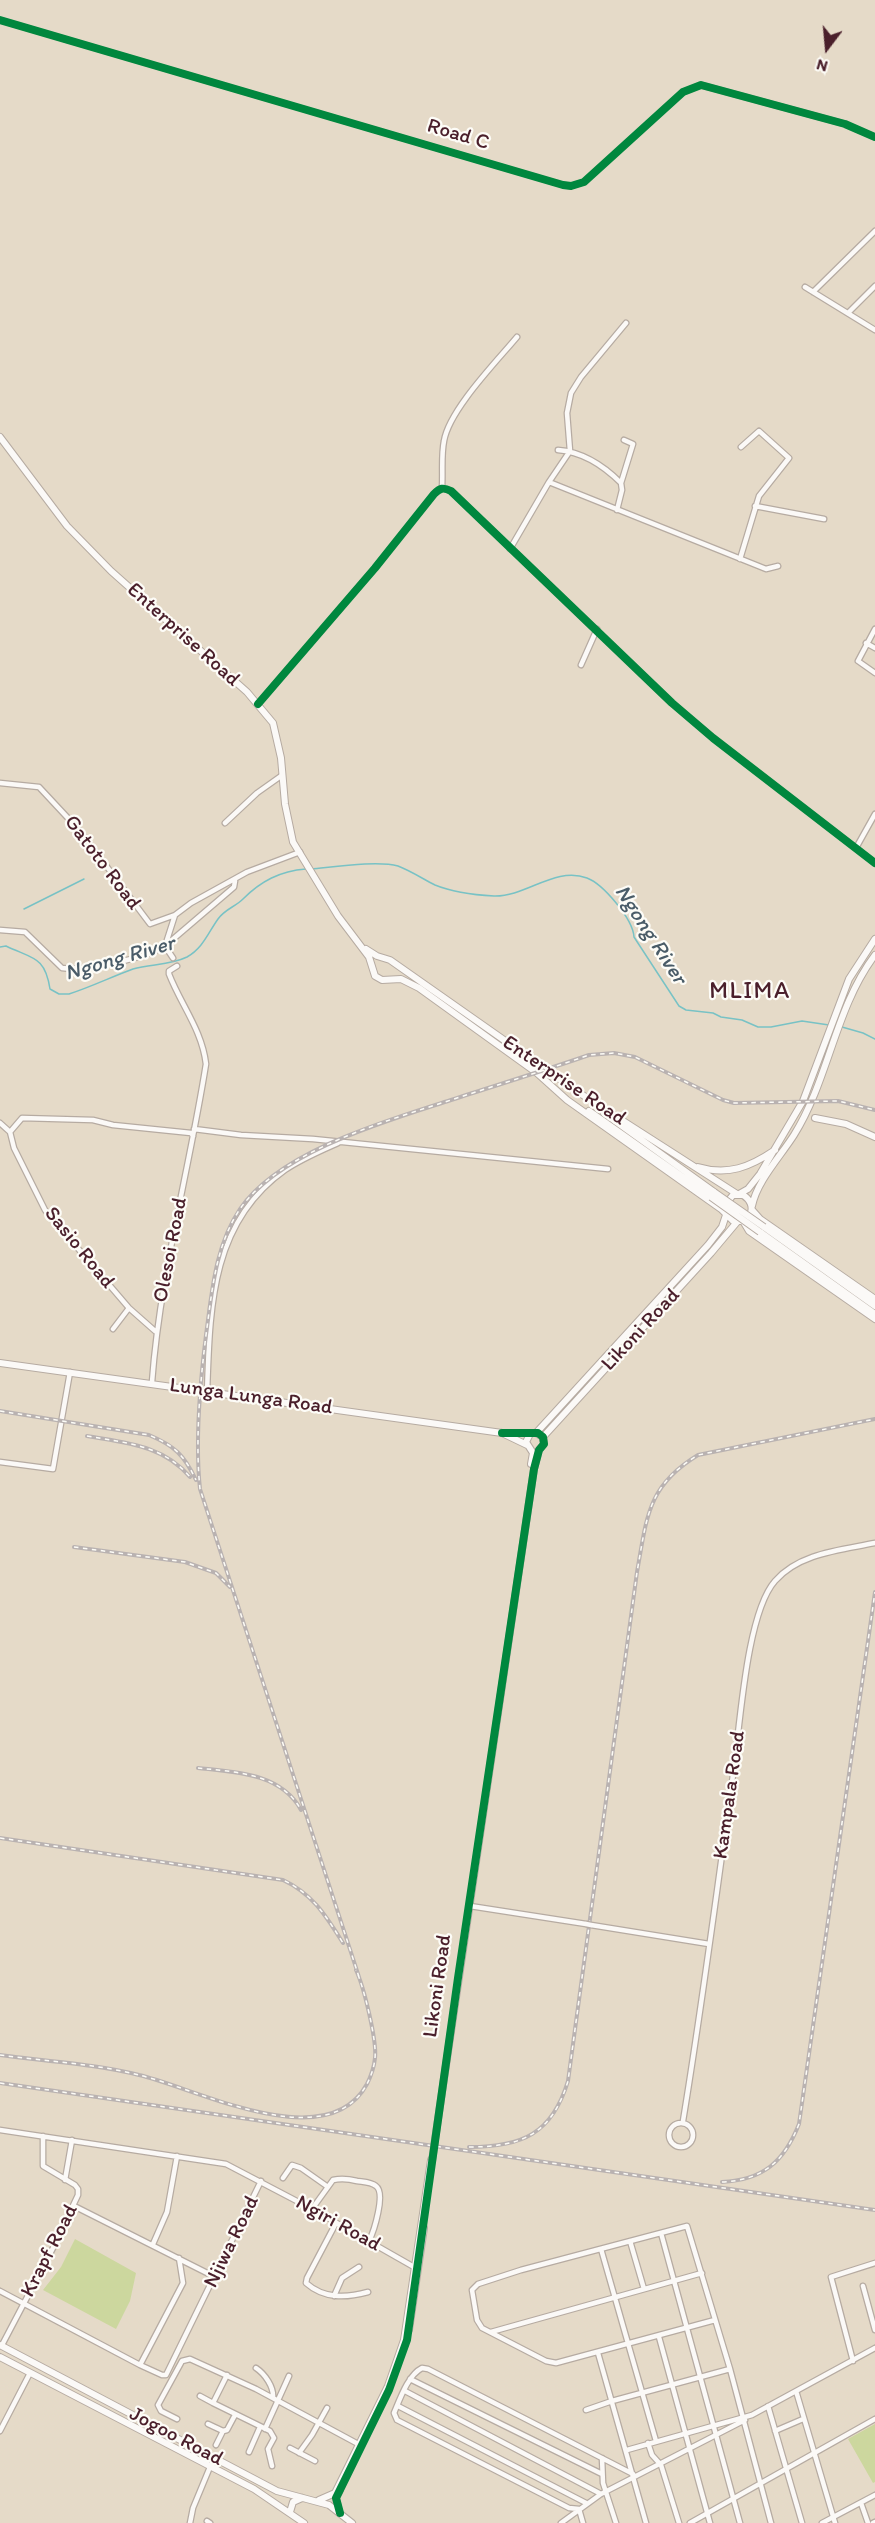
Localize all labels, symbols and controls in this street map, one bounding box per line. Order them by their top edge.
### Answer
north arrow [797,18,857,78]
text: N [814,55,830,76]
street label: Road C [424,114,492,156]
street label: Enterprise Road [121,578,245,692]
street label: Gatoto Road [58,811,146,915]
water label: Ngong River [608,880,692,990]
water label: Ngong River [62,931,178,987]
district label: MLIMA [709,978,791,1006]
street label: Enterprise Road [497,1030,631,1132]
street label: Olesoi Road [148,1195,194,1305]
street label: Sasio Road [38,1202,120,1294]
street label: Likoni Road [596,1283,686,1377]
street label: Lunga Lunga Road [168,1373,334,1421]
street label: Kampala Road [709,1729,751,1861]
street label: Likoni Road [418,1933,458,2039]
street label: Ngiri Road [291,2190,385,2258]
street label: Njiwa Road [199,2192,265,2292]
street label: Krapf Road [16,2200,84,2302]
street label: Jogoo Road [125,2402,227,2472]

